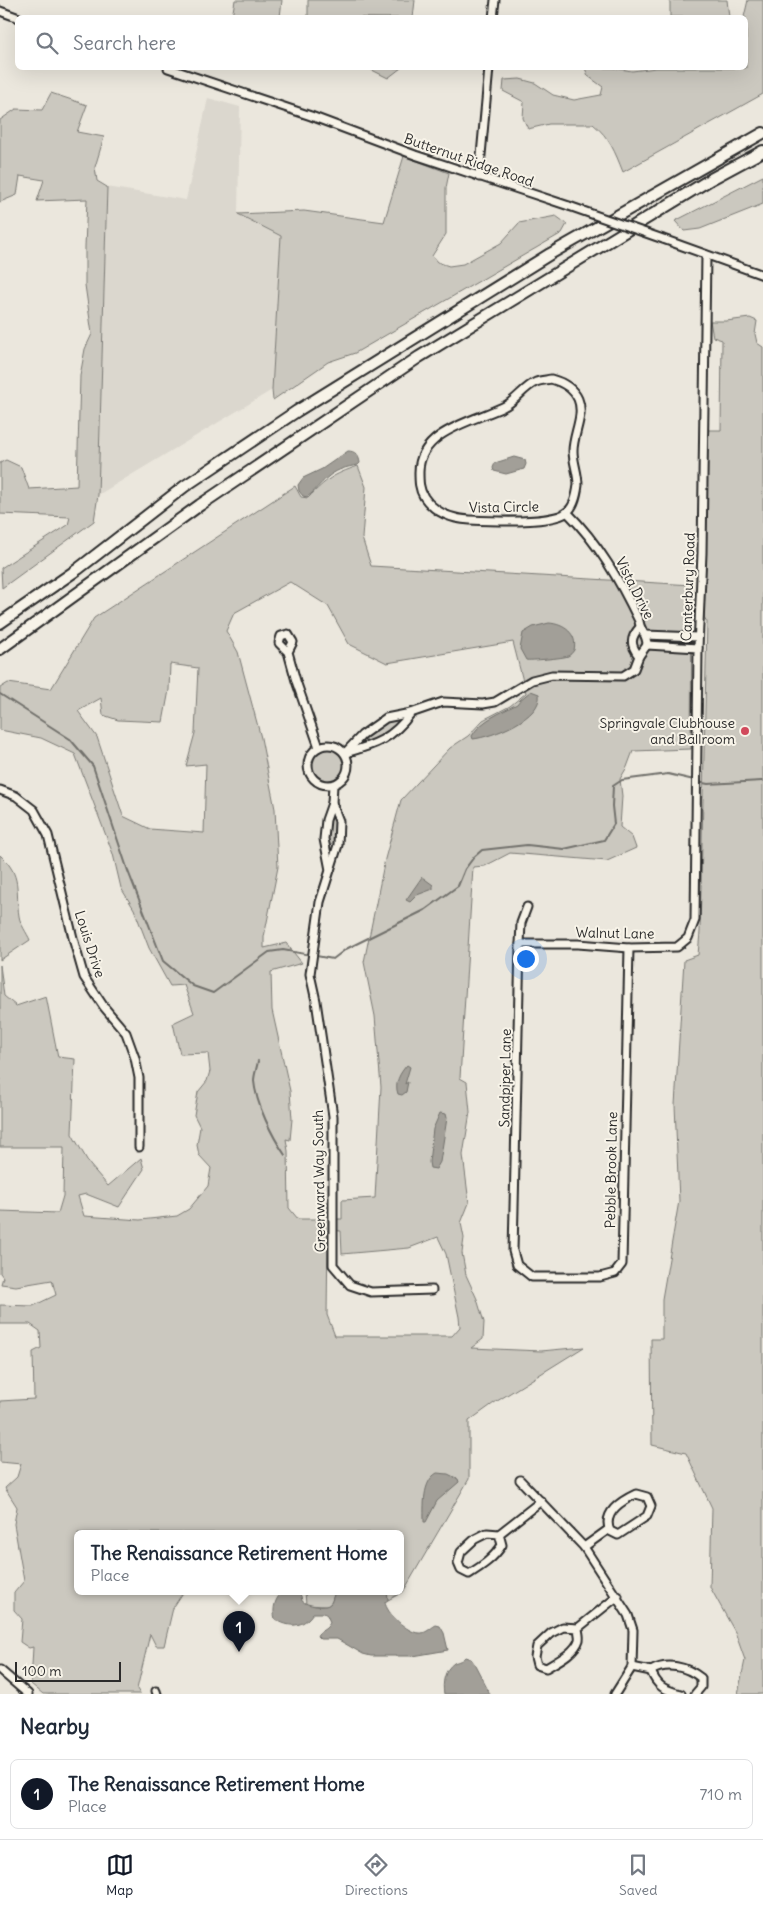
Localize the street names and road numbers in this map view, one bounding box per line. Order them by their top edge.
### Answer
street label: Butternut Ridge Road [402,129,536,191]
street label: Vista Circle [469,497,539,517]
street label: Canterbury Road [677,532,699,642]
street label: Vista Drive [612,554,658,622]
street label: Louis Drive [71,908,109,980]
street label: Walnut Lane [575,923,655,943]
street label: Sandpiper Lane [495,1028,515,1128]
street label: Greenward Way South [309,1109,329,1253]
street label: Pebble Brook Lane [601,1111,621,1229]

